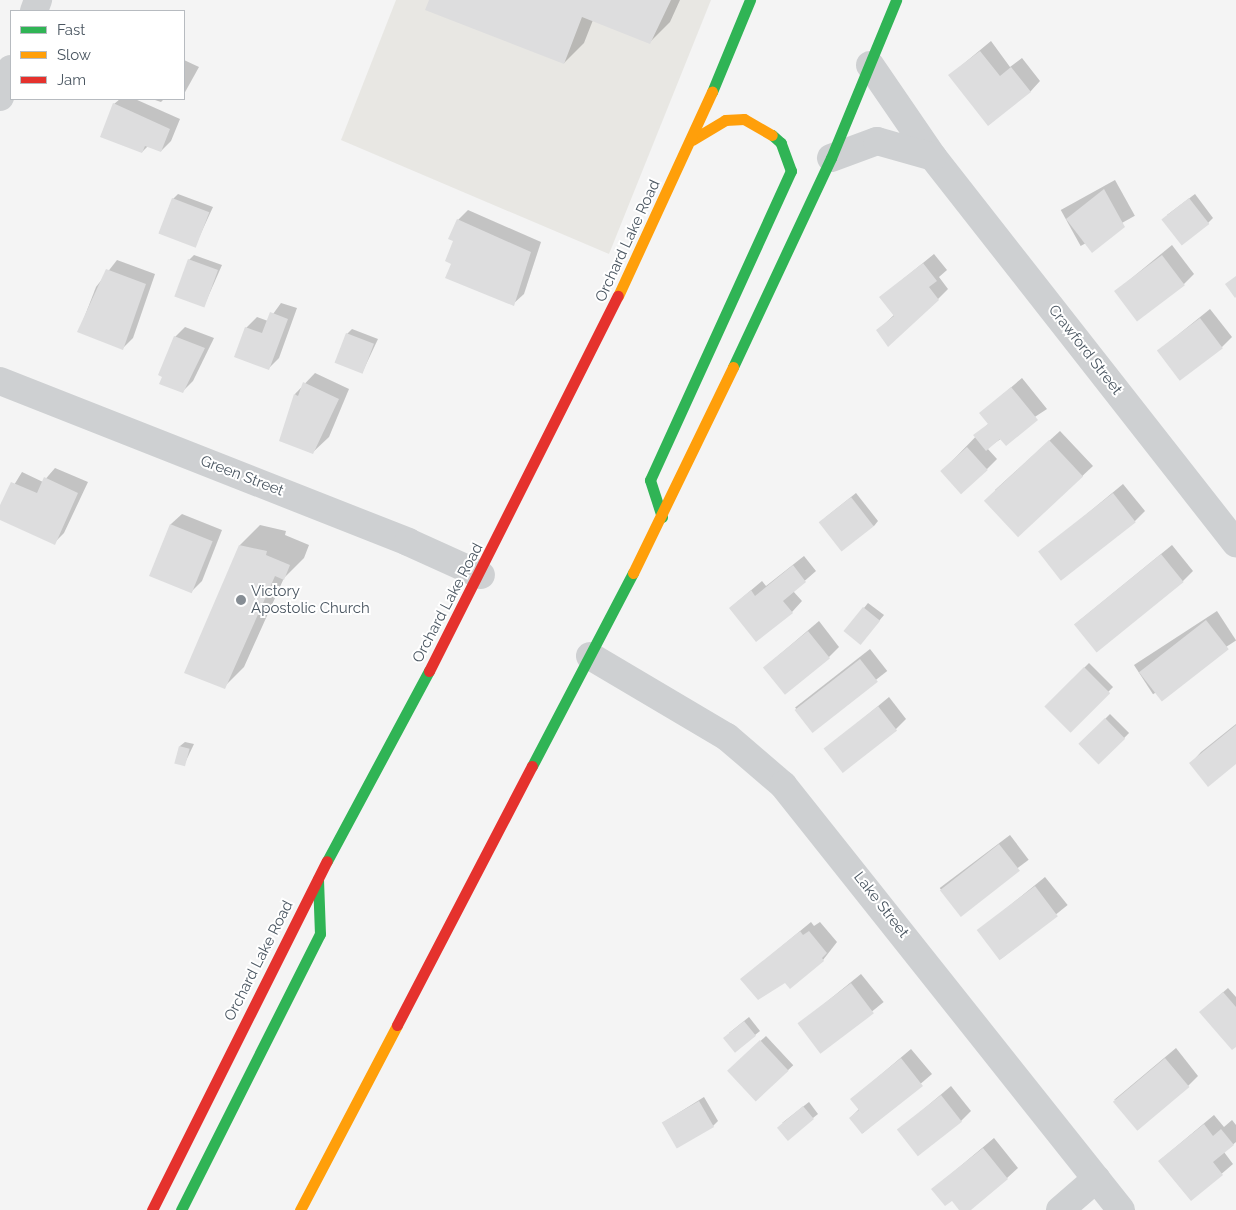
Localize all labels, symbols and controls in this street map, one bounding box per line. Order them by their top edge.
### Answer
legend [10,10,185,100]
text: Fast [57,21,85,39]
text: Slow [57,46,91,64]
text: Jam [57,71,86,89]
street label: Orchard Lake Road [592,177,664,305]
street label: Crawford Street [1044,301,1126,399]
street label: Green Street [198,452,286,500]
street label: Orchard Lake Road [409,540,487,666]
place label: Victory Apostolic Church [251,582,370,617]
marker: Victory Apostolic Church [235,594,247,606]
street label: Lake Street [850,868,912,942]
street label: Orchard Lake Road [221,898,297,1024]

